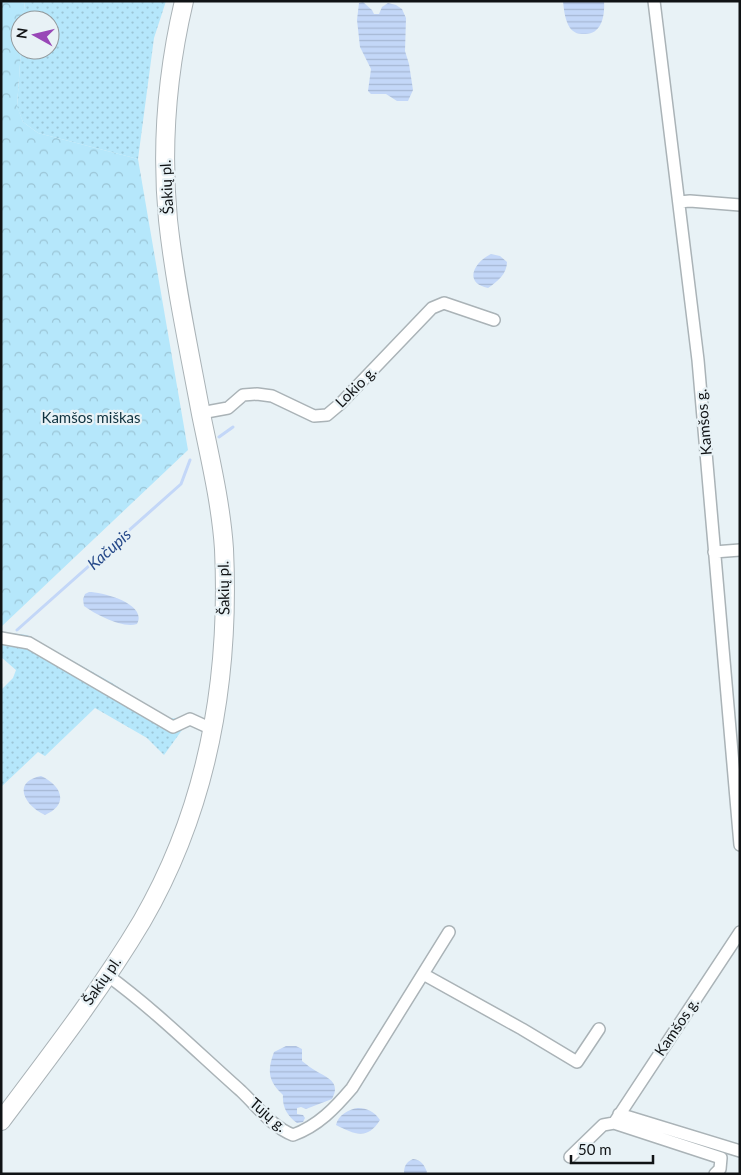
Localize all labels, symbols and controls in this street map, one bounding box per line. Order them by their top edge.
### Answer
north arrow [10,10,60,60]
text: N [12,27,31,40]
street label: Šakių pl. [156,159,176,215]
street label: Lokio g. [331,362,380,411]
street label: Kamšos g. [691,388,715,456]
park label: Kamšos miškas [41,408,141,426]
water label: Kačupis [83,524,135,573]
street label: Šakių pl. [214,561,232,615]
street label: Šakių pl. [78,953,124,1008]
street label: Kamšos g. [650,994,702,1059]
street label: Tujų g. [247,1093,291,1135]
scale bar [571,1132,654,1164]
text: 50 m [578,1140,612,1158]

